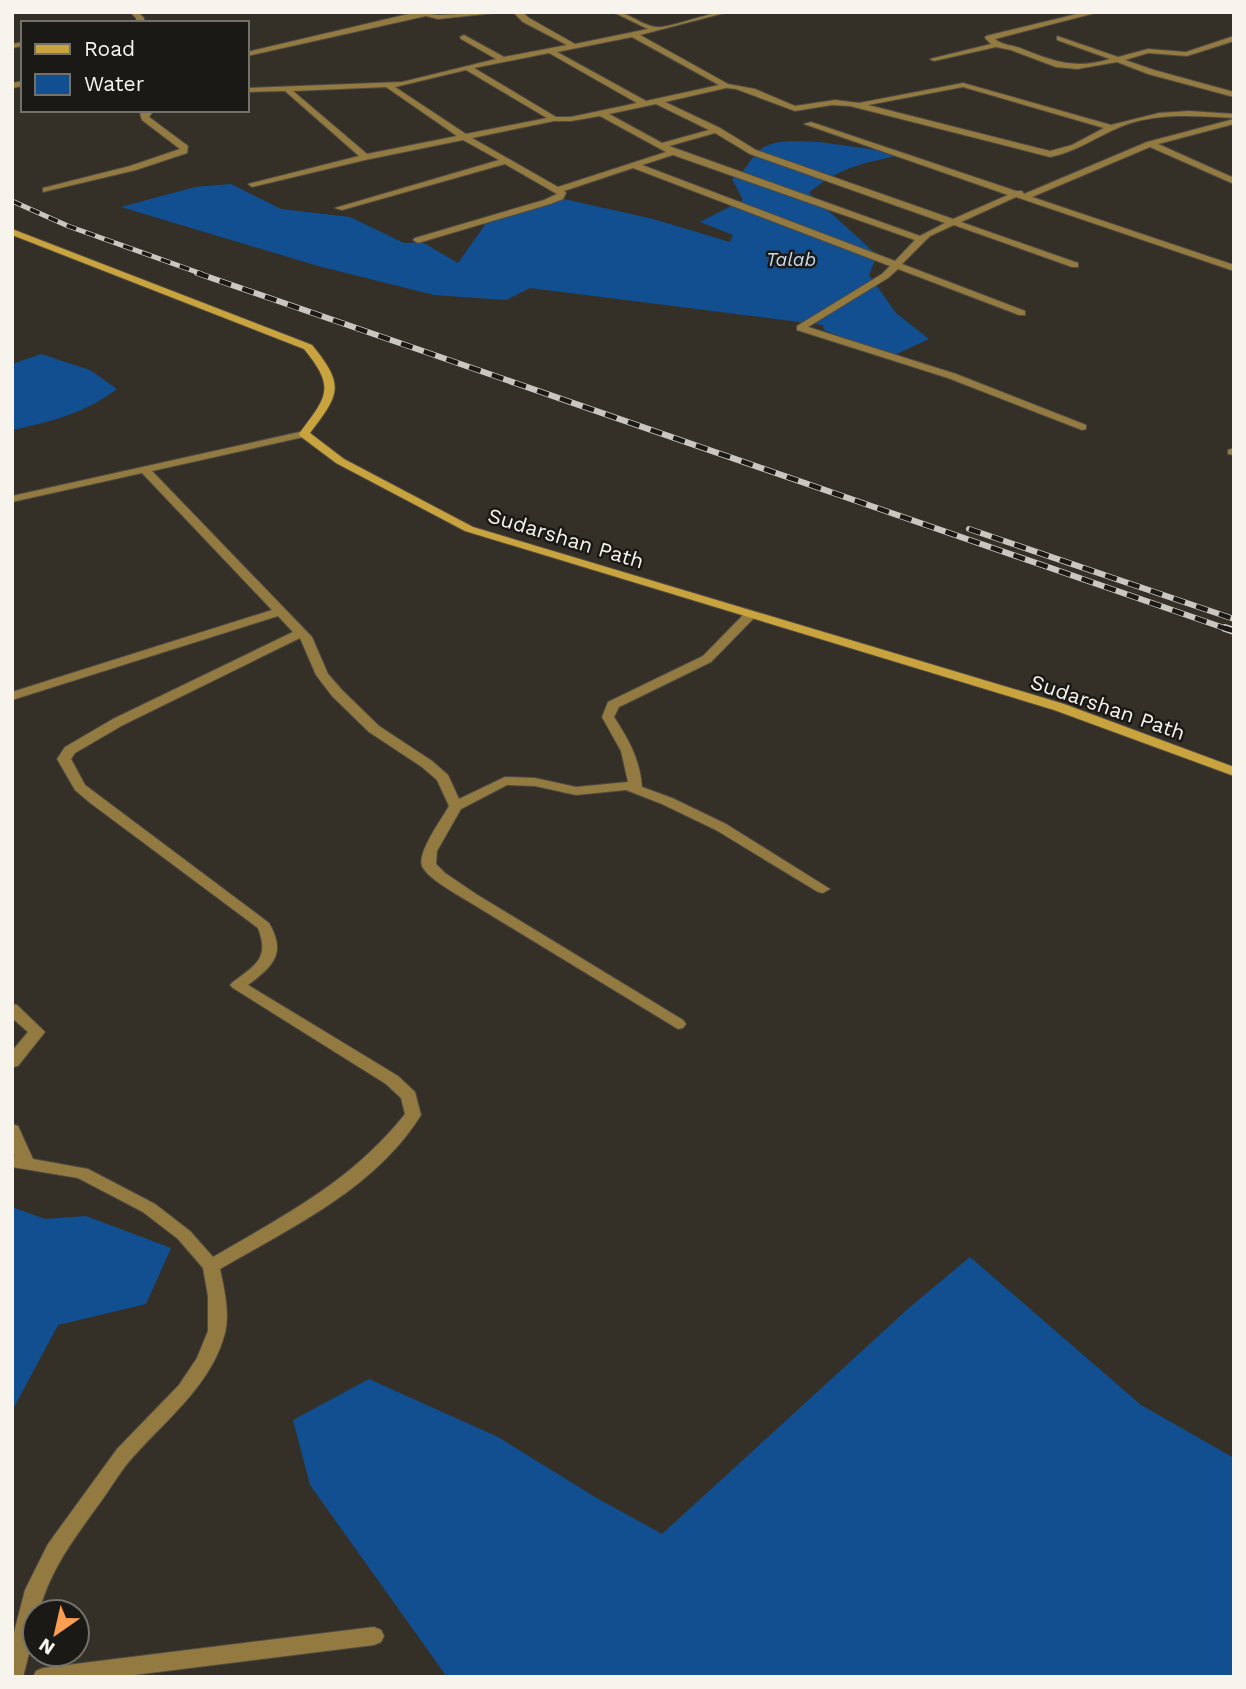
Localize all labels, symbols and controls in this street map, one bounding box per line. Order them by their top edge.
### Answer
legend [21,21,248,112]
text: Road [84,36,135,61]
text: Water [84,71,145,96]
water label: Talab [766,248,816,271]
street label: Sudarshan Path [485,502,647,574]
street label: Sudarshan Path [1027,669,1189,745]
north arrow [21,1598,91,1668]
text: N [35,1633,59,1660]

